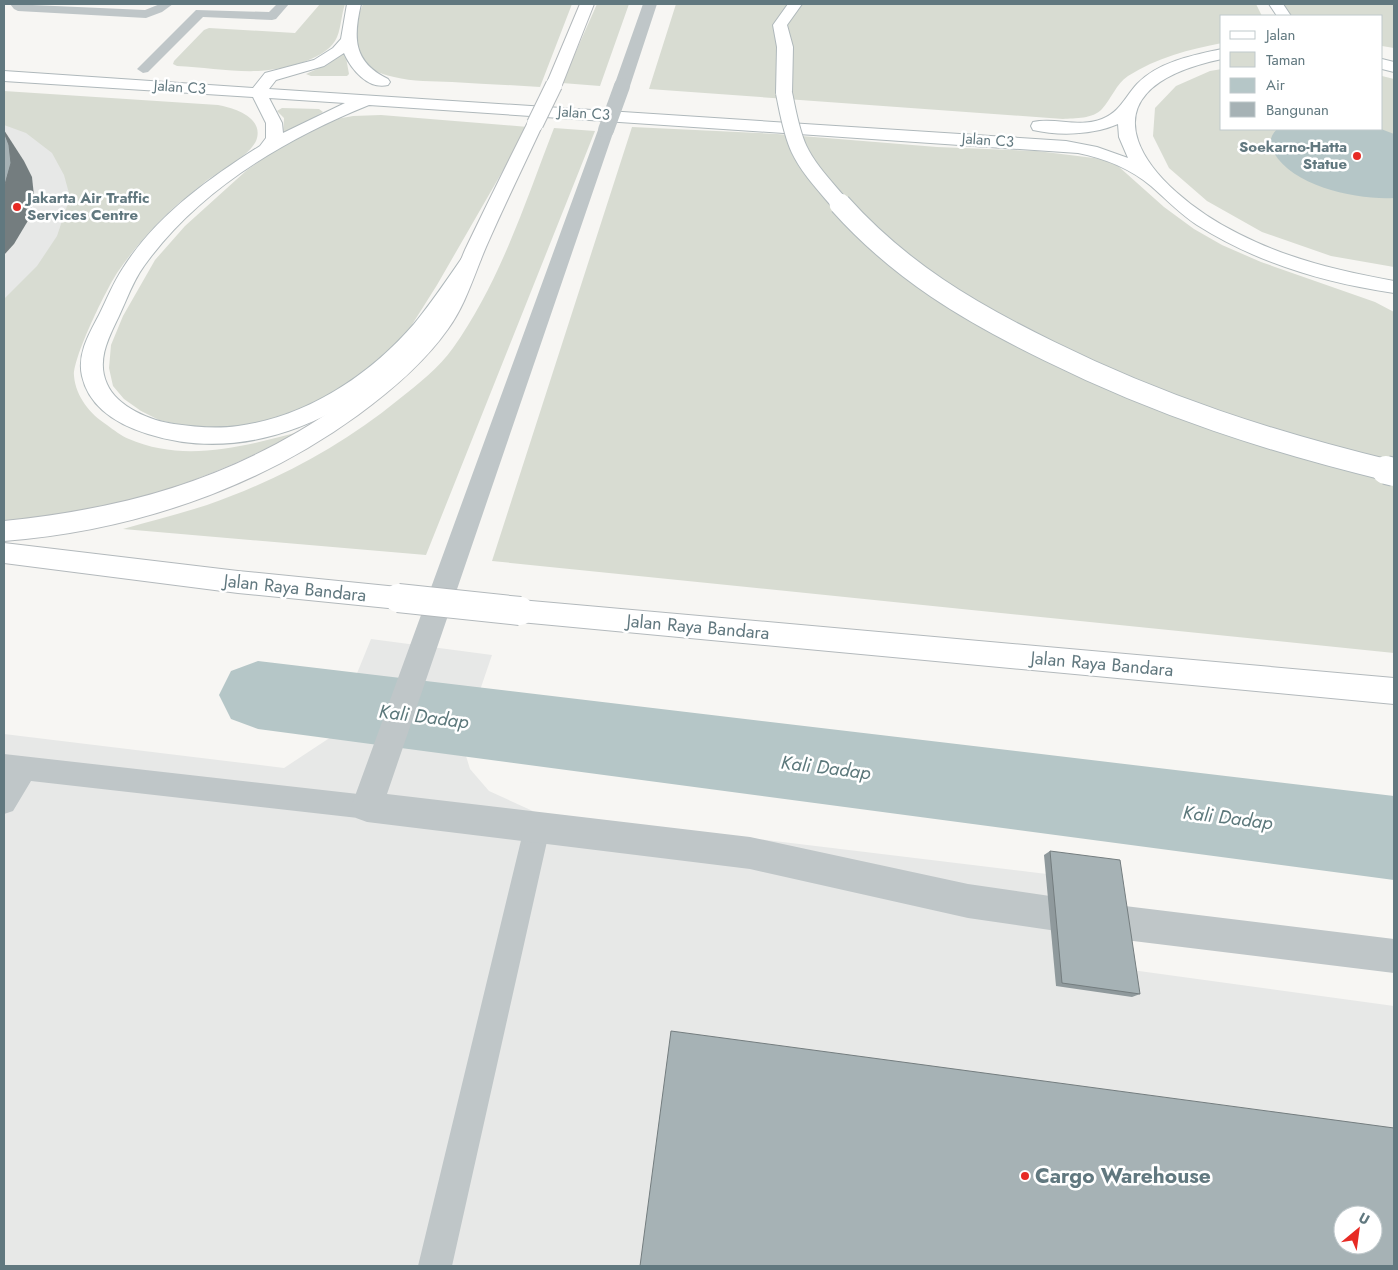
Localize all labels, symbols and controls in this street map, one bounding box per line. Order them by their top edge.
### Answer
legend [1220,15,1383,130]
text: Jalan [1264,24,1295,46]
text: Taman [1266,49,1305,71]
street label: Jalan C3 [151,74,207,100]
text: Air [1266,74,1286,96]
text: Bangunan [1266,99,1329,121]
street label: Jalan C3 [555,100,611,126]
street label: Jalan C3 [959,127,1015,153]
place label: Soekarno-Hatta Statue [1239,136,1347,175]
marker: Soekarno-Hatta Statue [1351,150,1363,162]
place label: Jakarta Air Traffic Services Centre [24,187,149,226]
marker: Jakarta Air Traffic Services Centre [11,201,23,213]
street label: Jalan Raya Bandara [220,567,368,608]
street label: Jalan Raya Bandara [624,608,770,646]
street label: Jalan Raya Bandara [1028,645,1174,683]
water label: Kali Dadap [378,698,471,735]
water label: Kali Dadap [780,749,873,786]
water label: Kali Dadap [1182,799,1275,836]
place label: Cargo Warehouse [1035,1161,1211,1191]
marker: Cargo Warehouse [1019,1170,1031,1182]
north arrow [1333,1205,1383,1255]
text: U [1355,1208,1373,1230]

